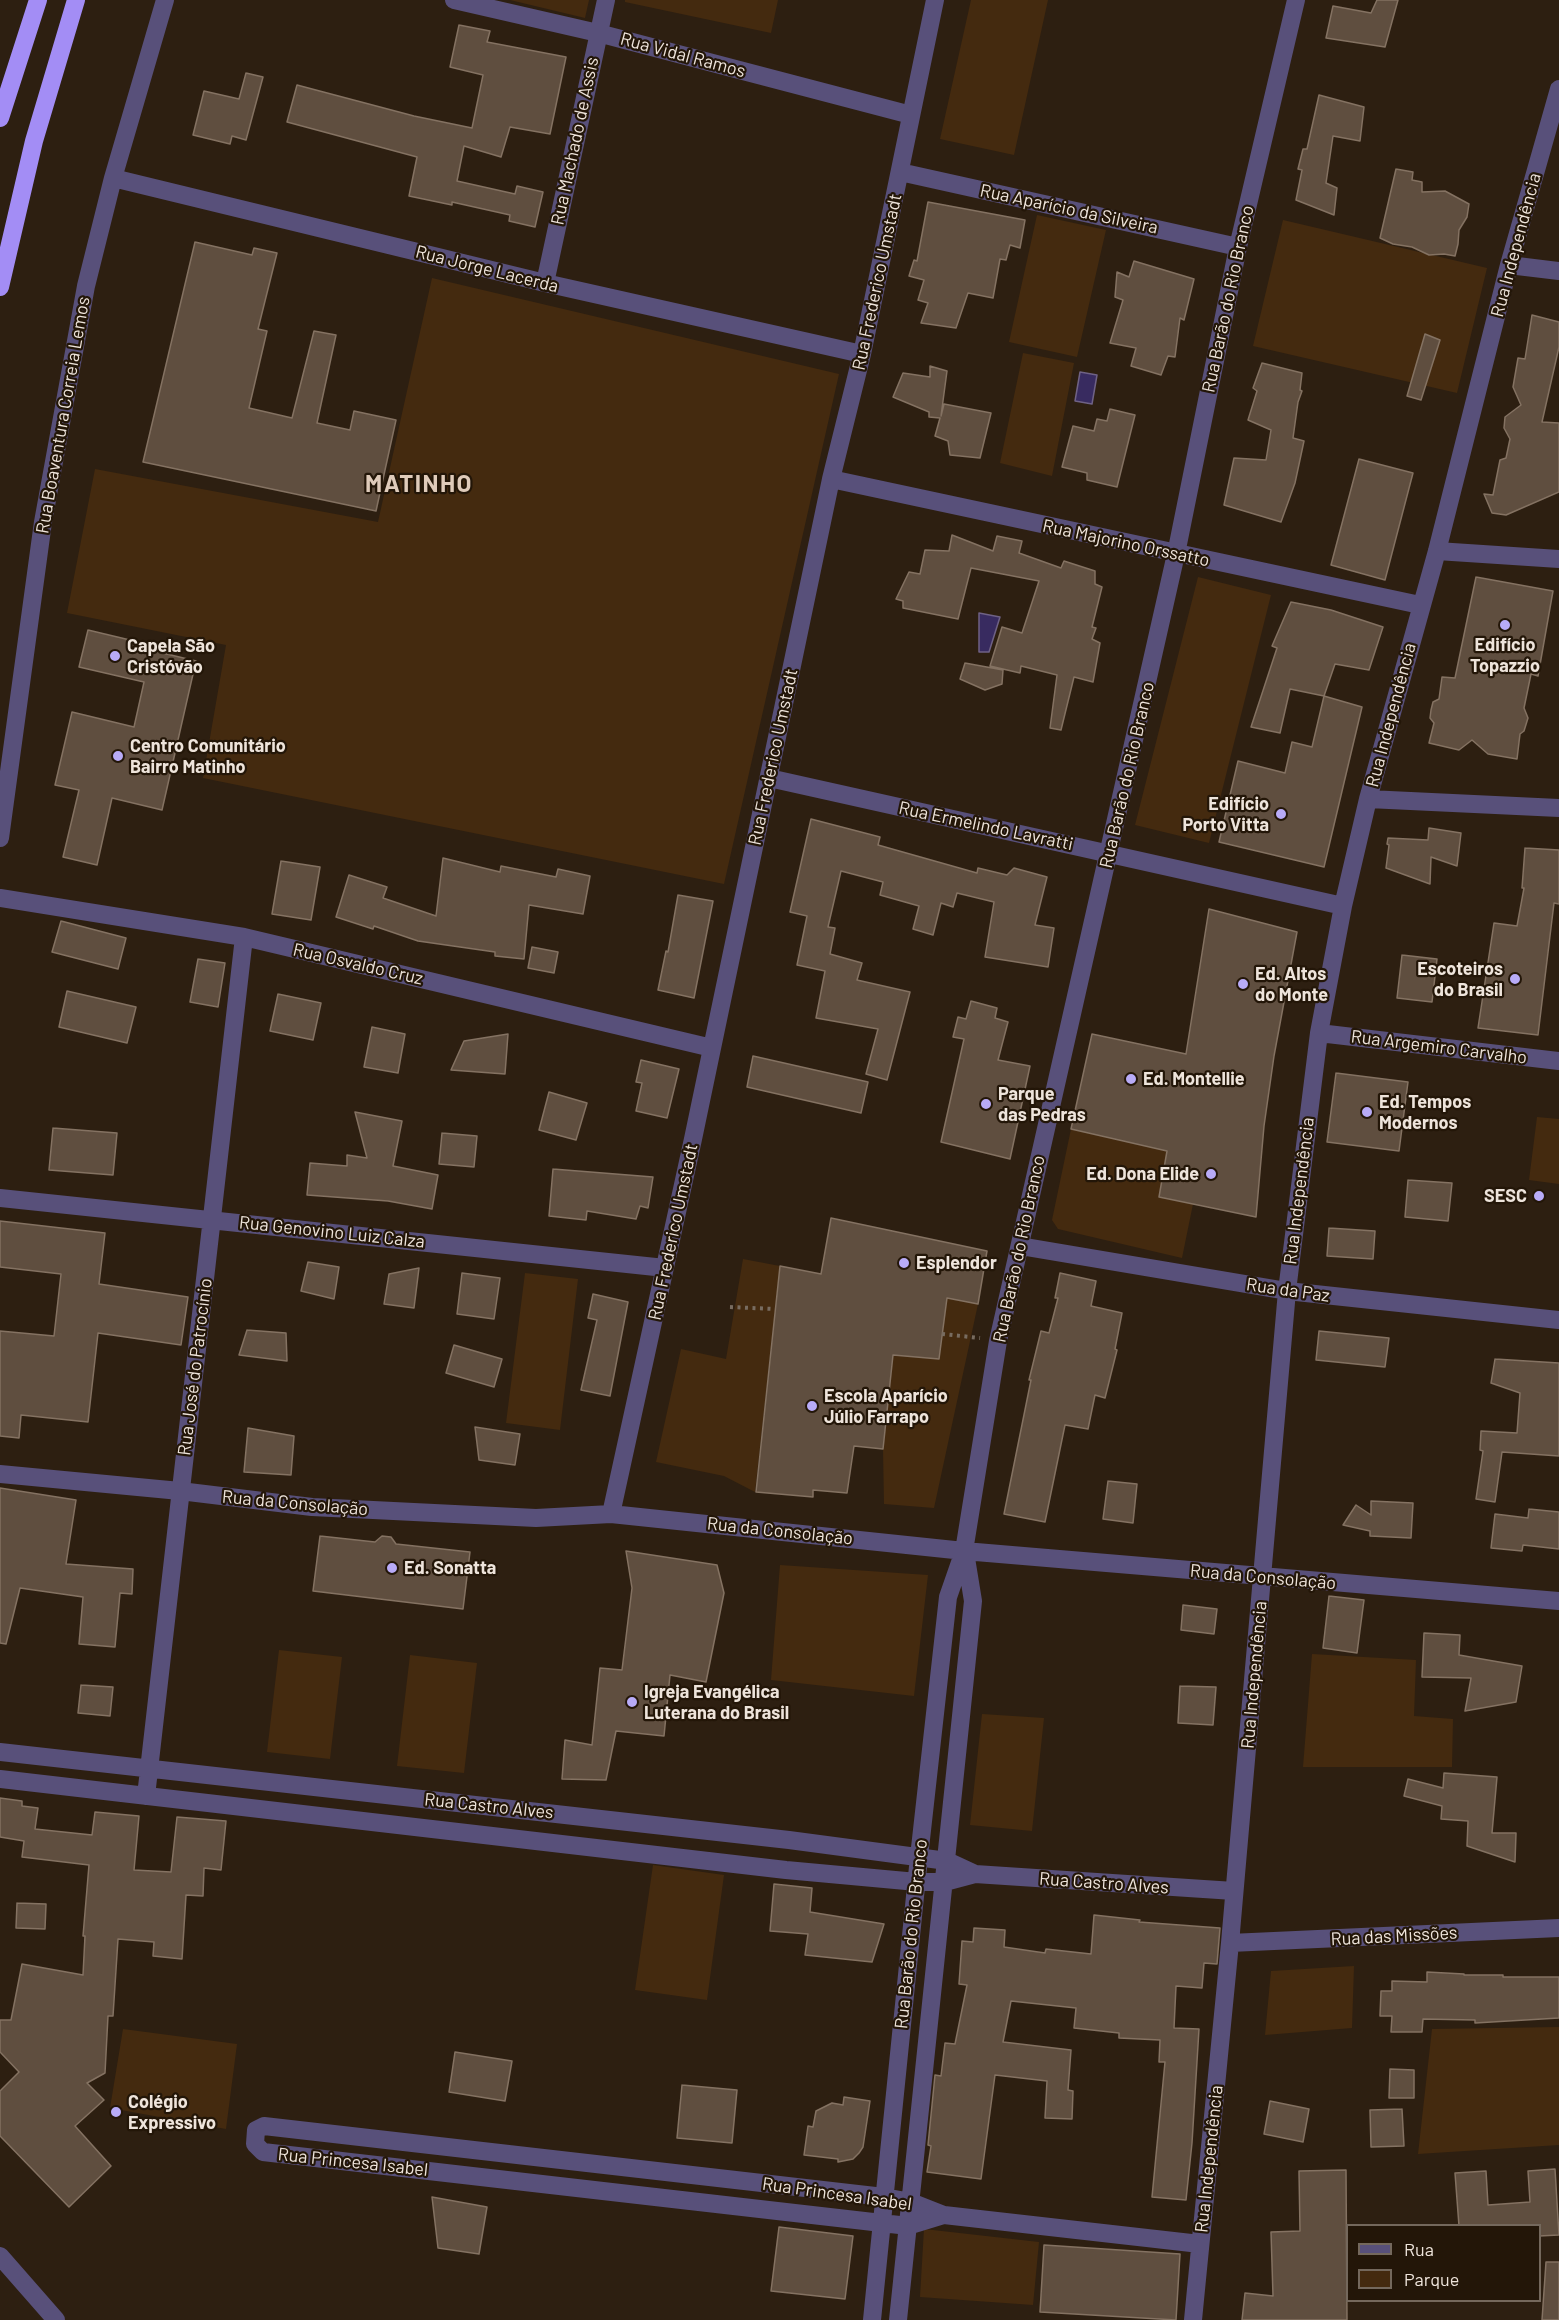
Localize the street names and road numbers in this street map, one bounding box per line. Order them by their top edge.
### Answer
street label: Rua Vidal Ramos [618,28,748,82]
street label: Rua Machado de Assis [547,55,603,227]
street label: Rua Independência [1486,171,1546,319]
street label: Rua Aparício da Silveira [978,180,1160,238]
street label: Rua Frederico Umstadt [848,192,906,372]
street label: Rua Barão do Rio Branco [1198,203,1258,395]
street label: Rua Jorge Lacerda [413,241,561,297]
street label: Rua Boaventura Correia Lemos [31,295,95,535]
street label: Rua Majorino Orssatto [1040,515,1212,571]
street label: Rua Independência [1361,641,1421,789]
street label: Rua Frederico Umstadt [744,667,802,847]
street label: Rua Barão do Rio Branco [1095,680,1159,870]
street label: Rua Ermelindo Lavratti [897,797,1075,855]
street label: Rua Osvaldo Cruz [291,939,425,989]
street label: Rua Argemiro Carvalho [1350,1025,1528,1069]
street label: Rua Independência [1279,1116,1319,1266]
street label: Rua Frederico Umstadt [644,1142,702,1322]
street label: Rua Barão do Rio Branco [989,1153,1049,1345]
street label: Rua Genovino Luiz Calza [238,1212,426,1252]
street label: Rua da Paz [1245,1273,1331,1307]
street label: Rua José do Patrocínio [173,1277,217,1457]
street label: Rua da Consolação [221,1486,369,1520]
street label: Rua da Consolação [706,1513,854,1549]
street label: Rua da Consolação [1189,1560,1337,1594]
street label: Rua Independência [1237,1600,1271,1750]
street label: Rua Castro Alves [423,1788,555,1824]
street label: Rua Barão do Rio Branco [890,1838,932,2030]
street label: Rua Castro Alves [1038,1868,1170,1898]
street label: Rua das Missões [1330,1922,1458,1950]
street label: Rua Independência [1191,2084,1227,2234]
street label: Rua Princesa Isabel [277,2143,429,2181]
street label: Rua Princesa Isabel [761,2173,913,2215]

